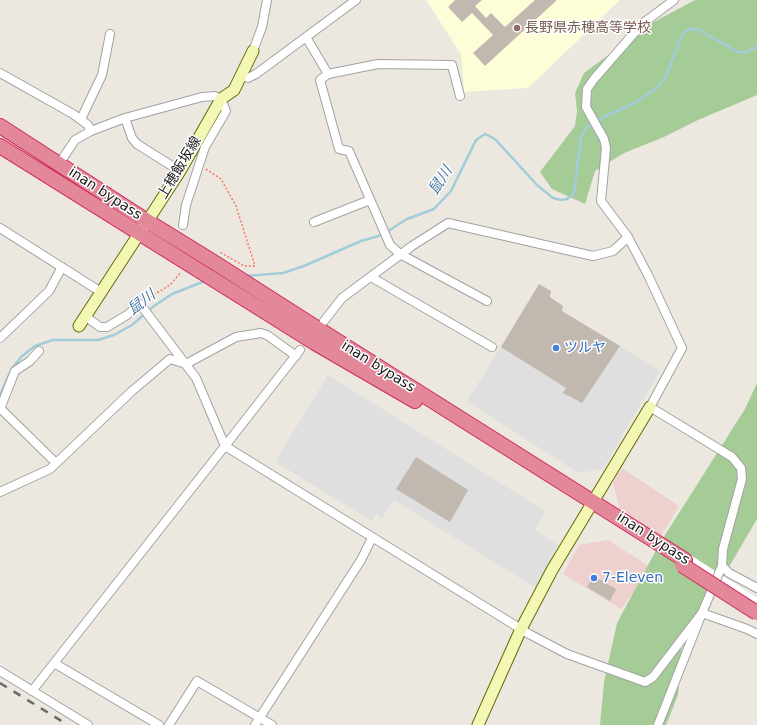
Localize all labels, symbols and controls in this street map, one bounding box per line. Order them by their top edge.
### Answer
place label: 長野県赤穂高等学校 [525,20,651,36]
marker: 長野県赤穂高等学校 [512,23,522,33]
street label: 上穂飯坂線 [155,134,205,202]
street label: inan bypass [65,164,145,224]
water label: 鼠川 [425,164,457,198]
water label: 鼠川 [125,287,159,319]
street label: inan bypass [338,338,418,396]
place label: ツルヤ [564,340,606,356]
marker: ツルヤ [551,343,561,353]
street label: inan bypass [613,509,693,569]
place label: 7-Eleven [602,570,663,586]
marker: 7-Eleven [589,573,599,583]

